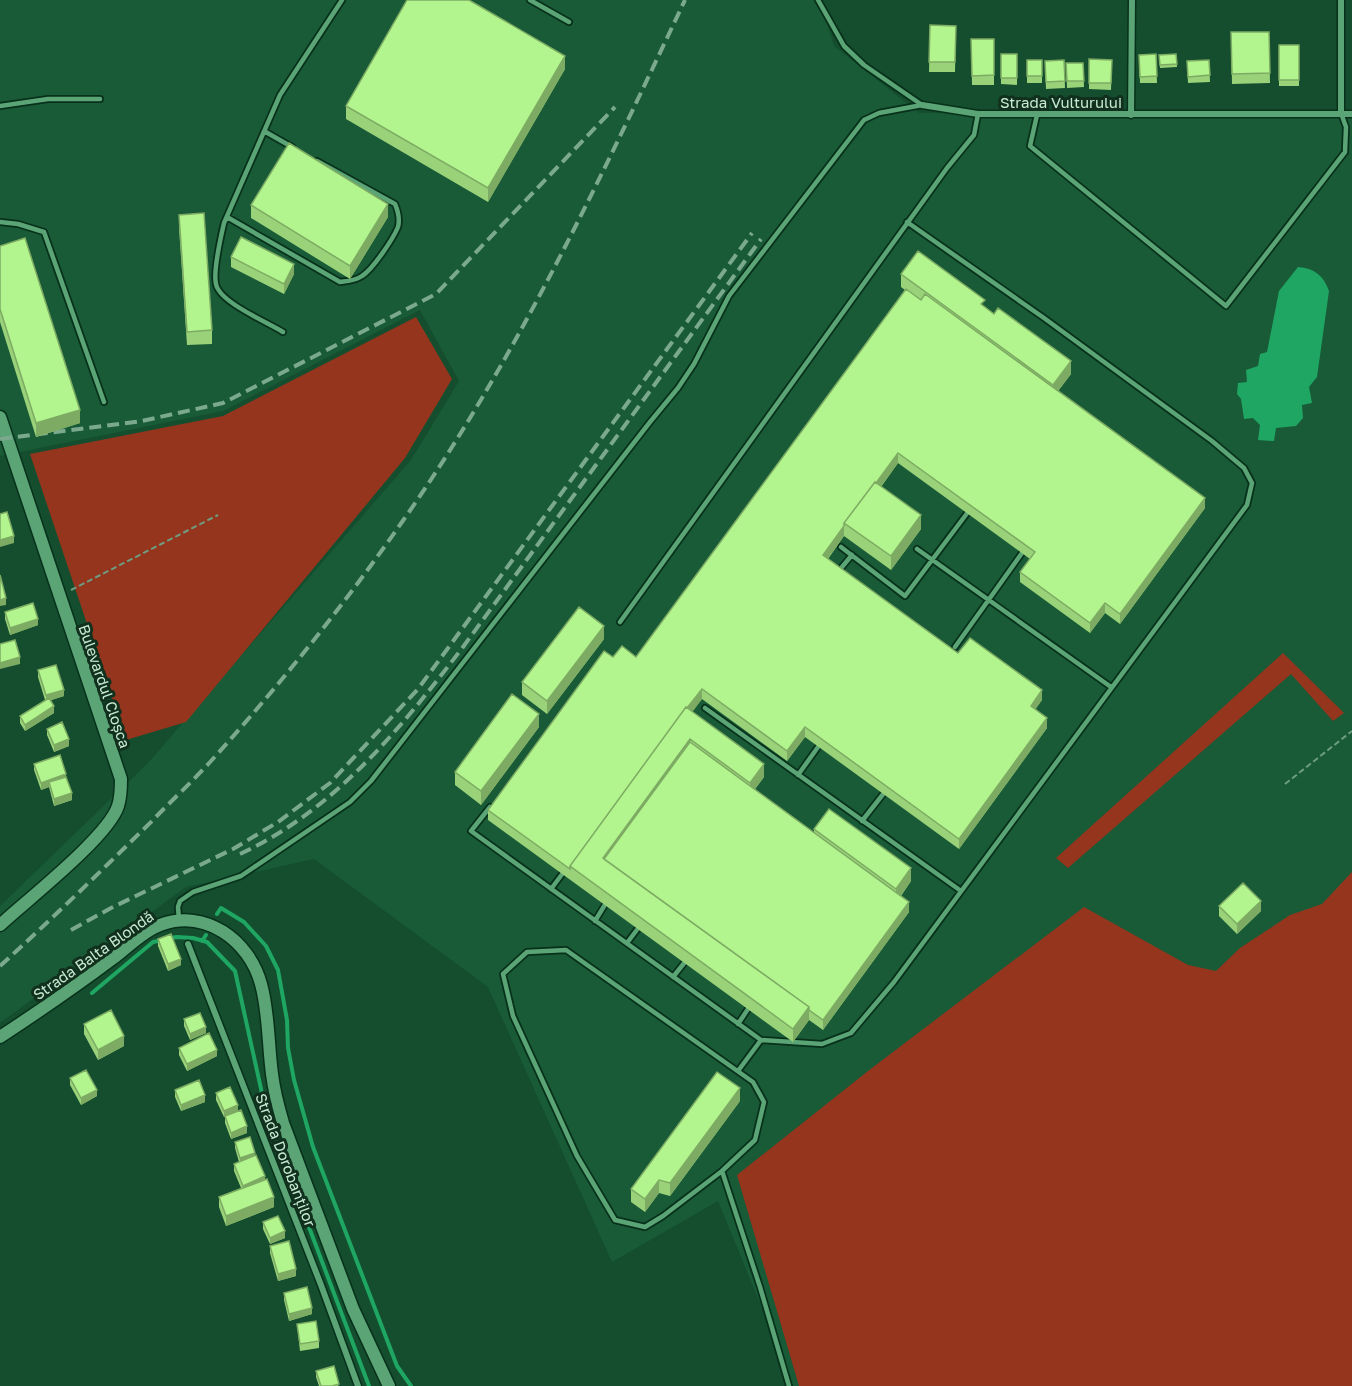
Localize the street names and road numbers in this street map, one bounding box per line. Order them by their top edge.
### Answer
street label: Strada Vulturului [1000,93,1122,111]
street label: Bulevardul Cloșca [75,622,135,750]
street label: Strada Balta Blondă [29,907,157,1003]
street label: Strada Dorobanților [252,1091,320,1229]

